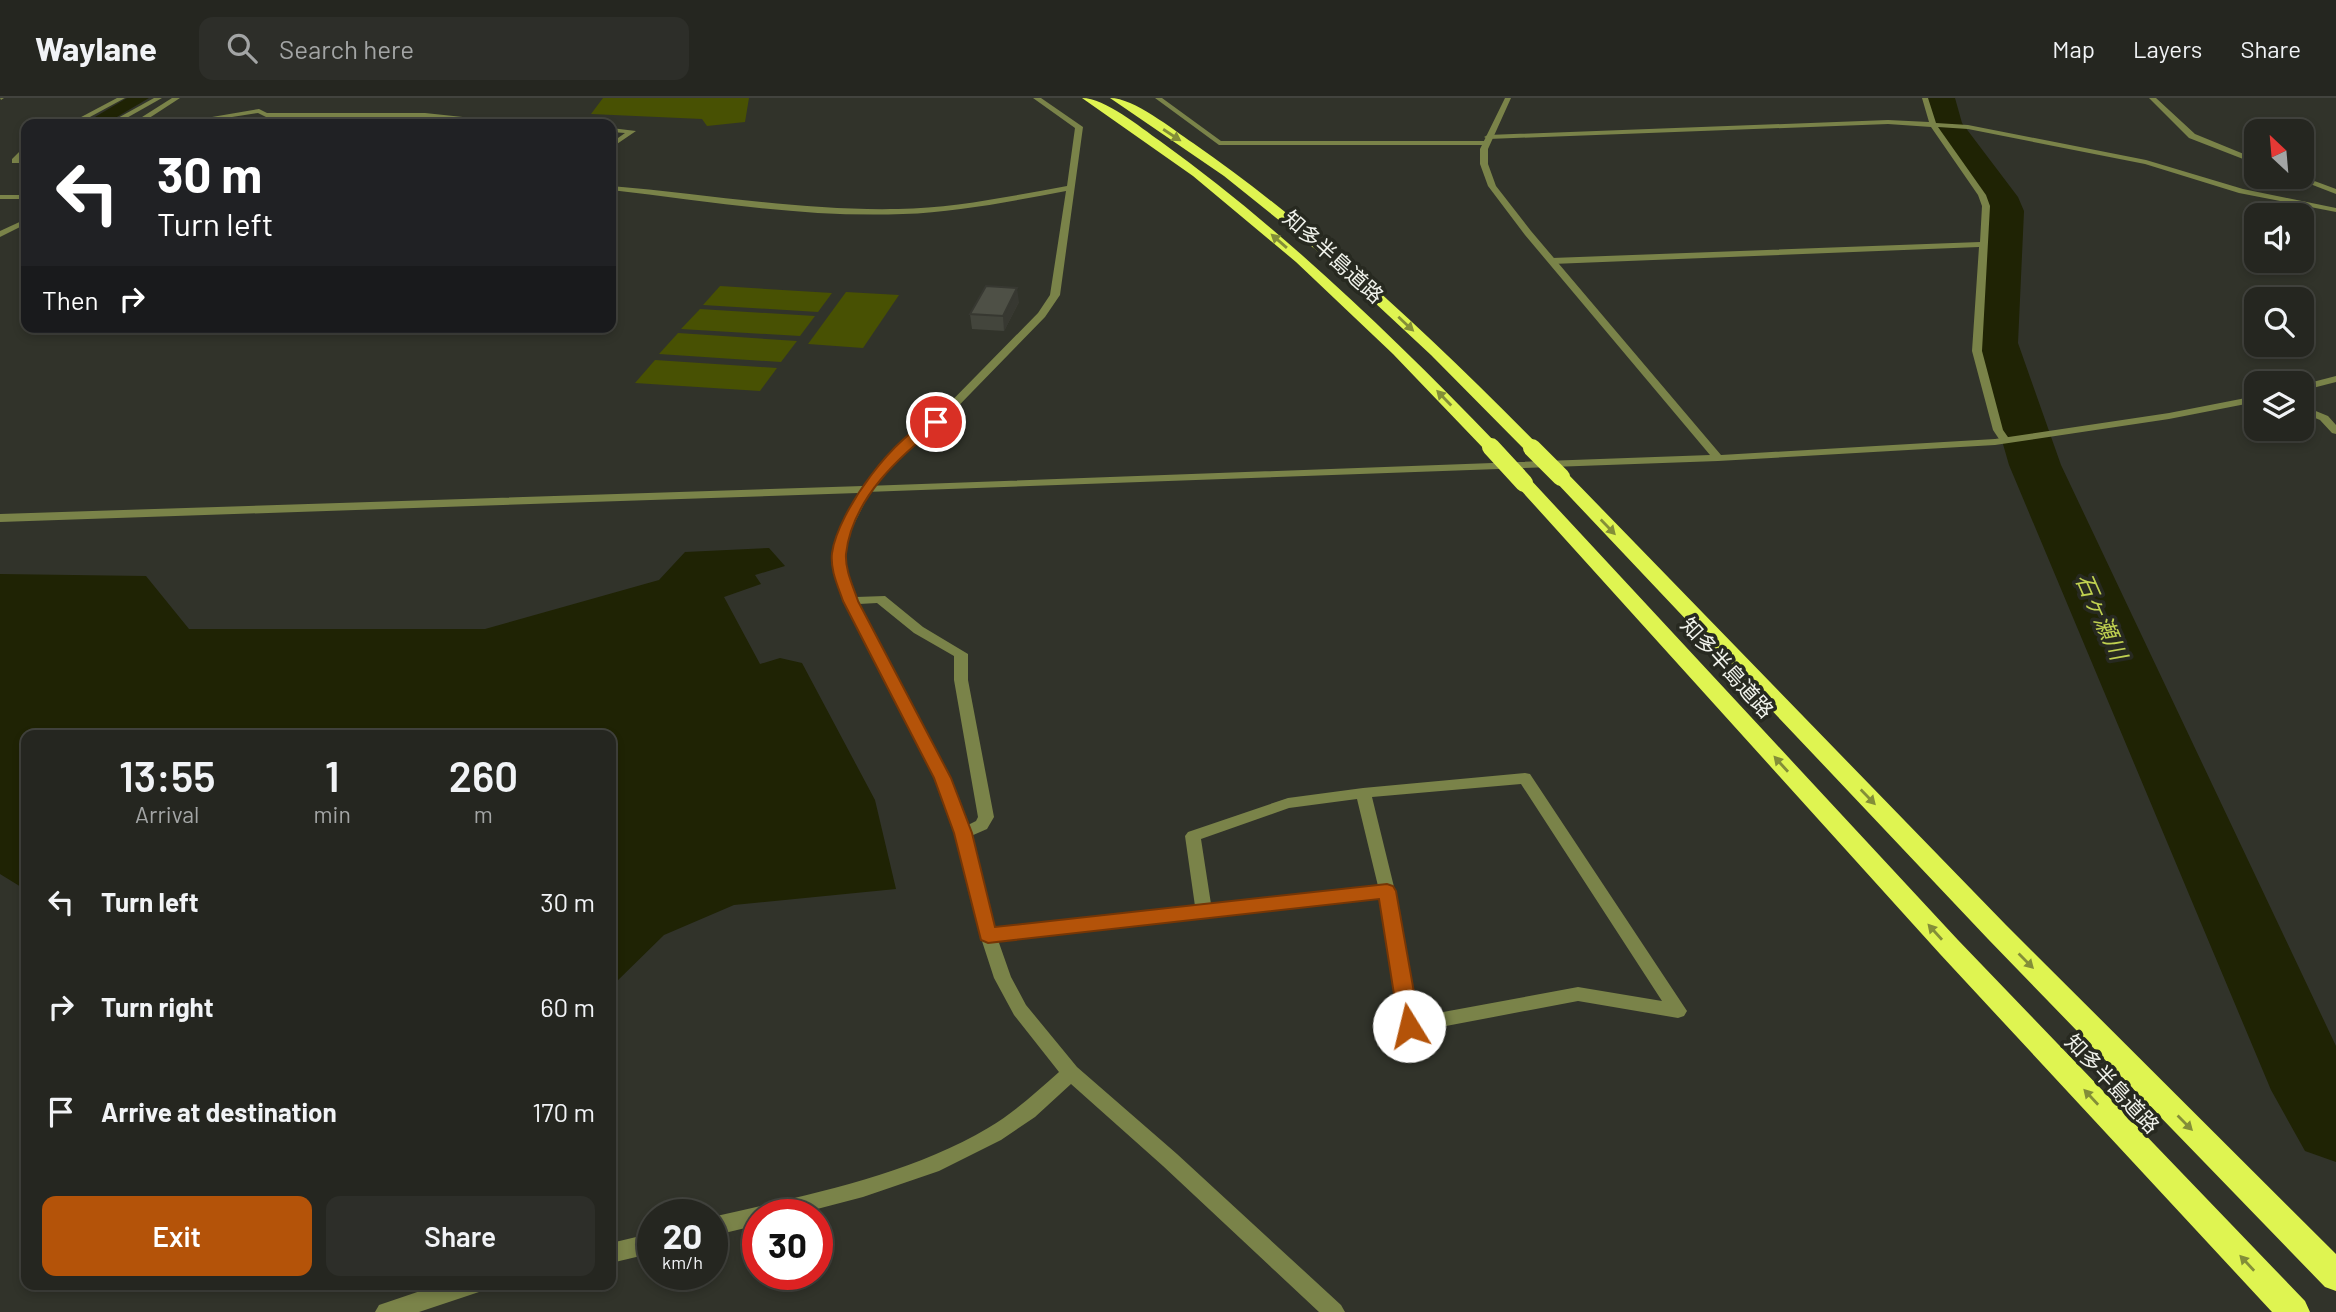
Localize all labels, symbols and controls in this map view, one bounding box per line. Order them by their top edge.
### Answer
search box [199,17,689,80]
text: Waylane [35,28,157,68]
icon: search [223,29,261,67]
text: Search here [279,33,414,64]
text: Map [2052,34,2095,63]
text: Layers [2133,34,2202,63]
text: Share [2240,34,2301,63]
north arrow [2244,119,2314,189]
map controls [2244,119,2314,441]
one-way arrow [1163,128,1182,141]
text: 30 m [157,144,262,203]
icon: left [42,147,133,238]
button: sound [2244,203,2314,273]
text: Turn left [157,204,274,242]
street label: 知多半島道路 [1279,205,1389,307]
one-way arrow [1271,234,1288,249]
icon: right [113,280,151,318]
text: Then [42,284,99,315]
button: search [2244,287,2314,357]
one-way arrow [1397,316,1414,332]
button: layers [2244,371,2314,441]
one-way arrow [1436,390,1453,406]
pin [906,392,966,452]
icon: arrive [917,403,955,441]
one-way arrow [1600,518,1616,535]
water label: 石ヶ瀬川 [2071,568,2135,666]
street label: 知多半島道路 [1677,612,1779,722]
text: 13:55 [119,750,216,800]
text: 1 [325,750,340,800]
text: 260 [449,750,518,800]
one-way arrow [1773,755,1789,773]
one-way arrow [1859,788,1875,805]
text: Arrival [135,800,199,828]
text: min [314,800,351,828]
text: m [474,800,493,828]
icon: left [42,883,80,921]
text: Turn left [101,886,199,917]
text: 30 m [540,886,595,917]
one-way arrow [1927,924,1943,941]
one-way arrow [2017,952,2034,969]
icon: right [42,988,80,1026]
position arrow [1372,989,1446,1063]
text: Turn right [101,991,214,1022]
text: 60 m [540,991,595,1022]
street label: 知多半島道路 [2061,1028,2165,1138]
one-way arrow [2083,1089,2099,1106]
icon: arrive [42,1093,80,1131]
text: Arrive at destination [101,1096,337,1127]
text: 170 m [532,1096,595,1127]
one-way arrow [2177,1114,2194,1131]
button: Exit [42,1196,312,1276]
button: Share [326,1196,595,1276]
speed limit sign: 30 [742,1199,833,1290]
text: 20 [663,1214,702,1256]
text: km/h [662,1251,703,1273]
one-way arrow [2239,1254,2255,1272]

